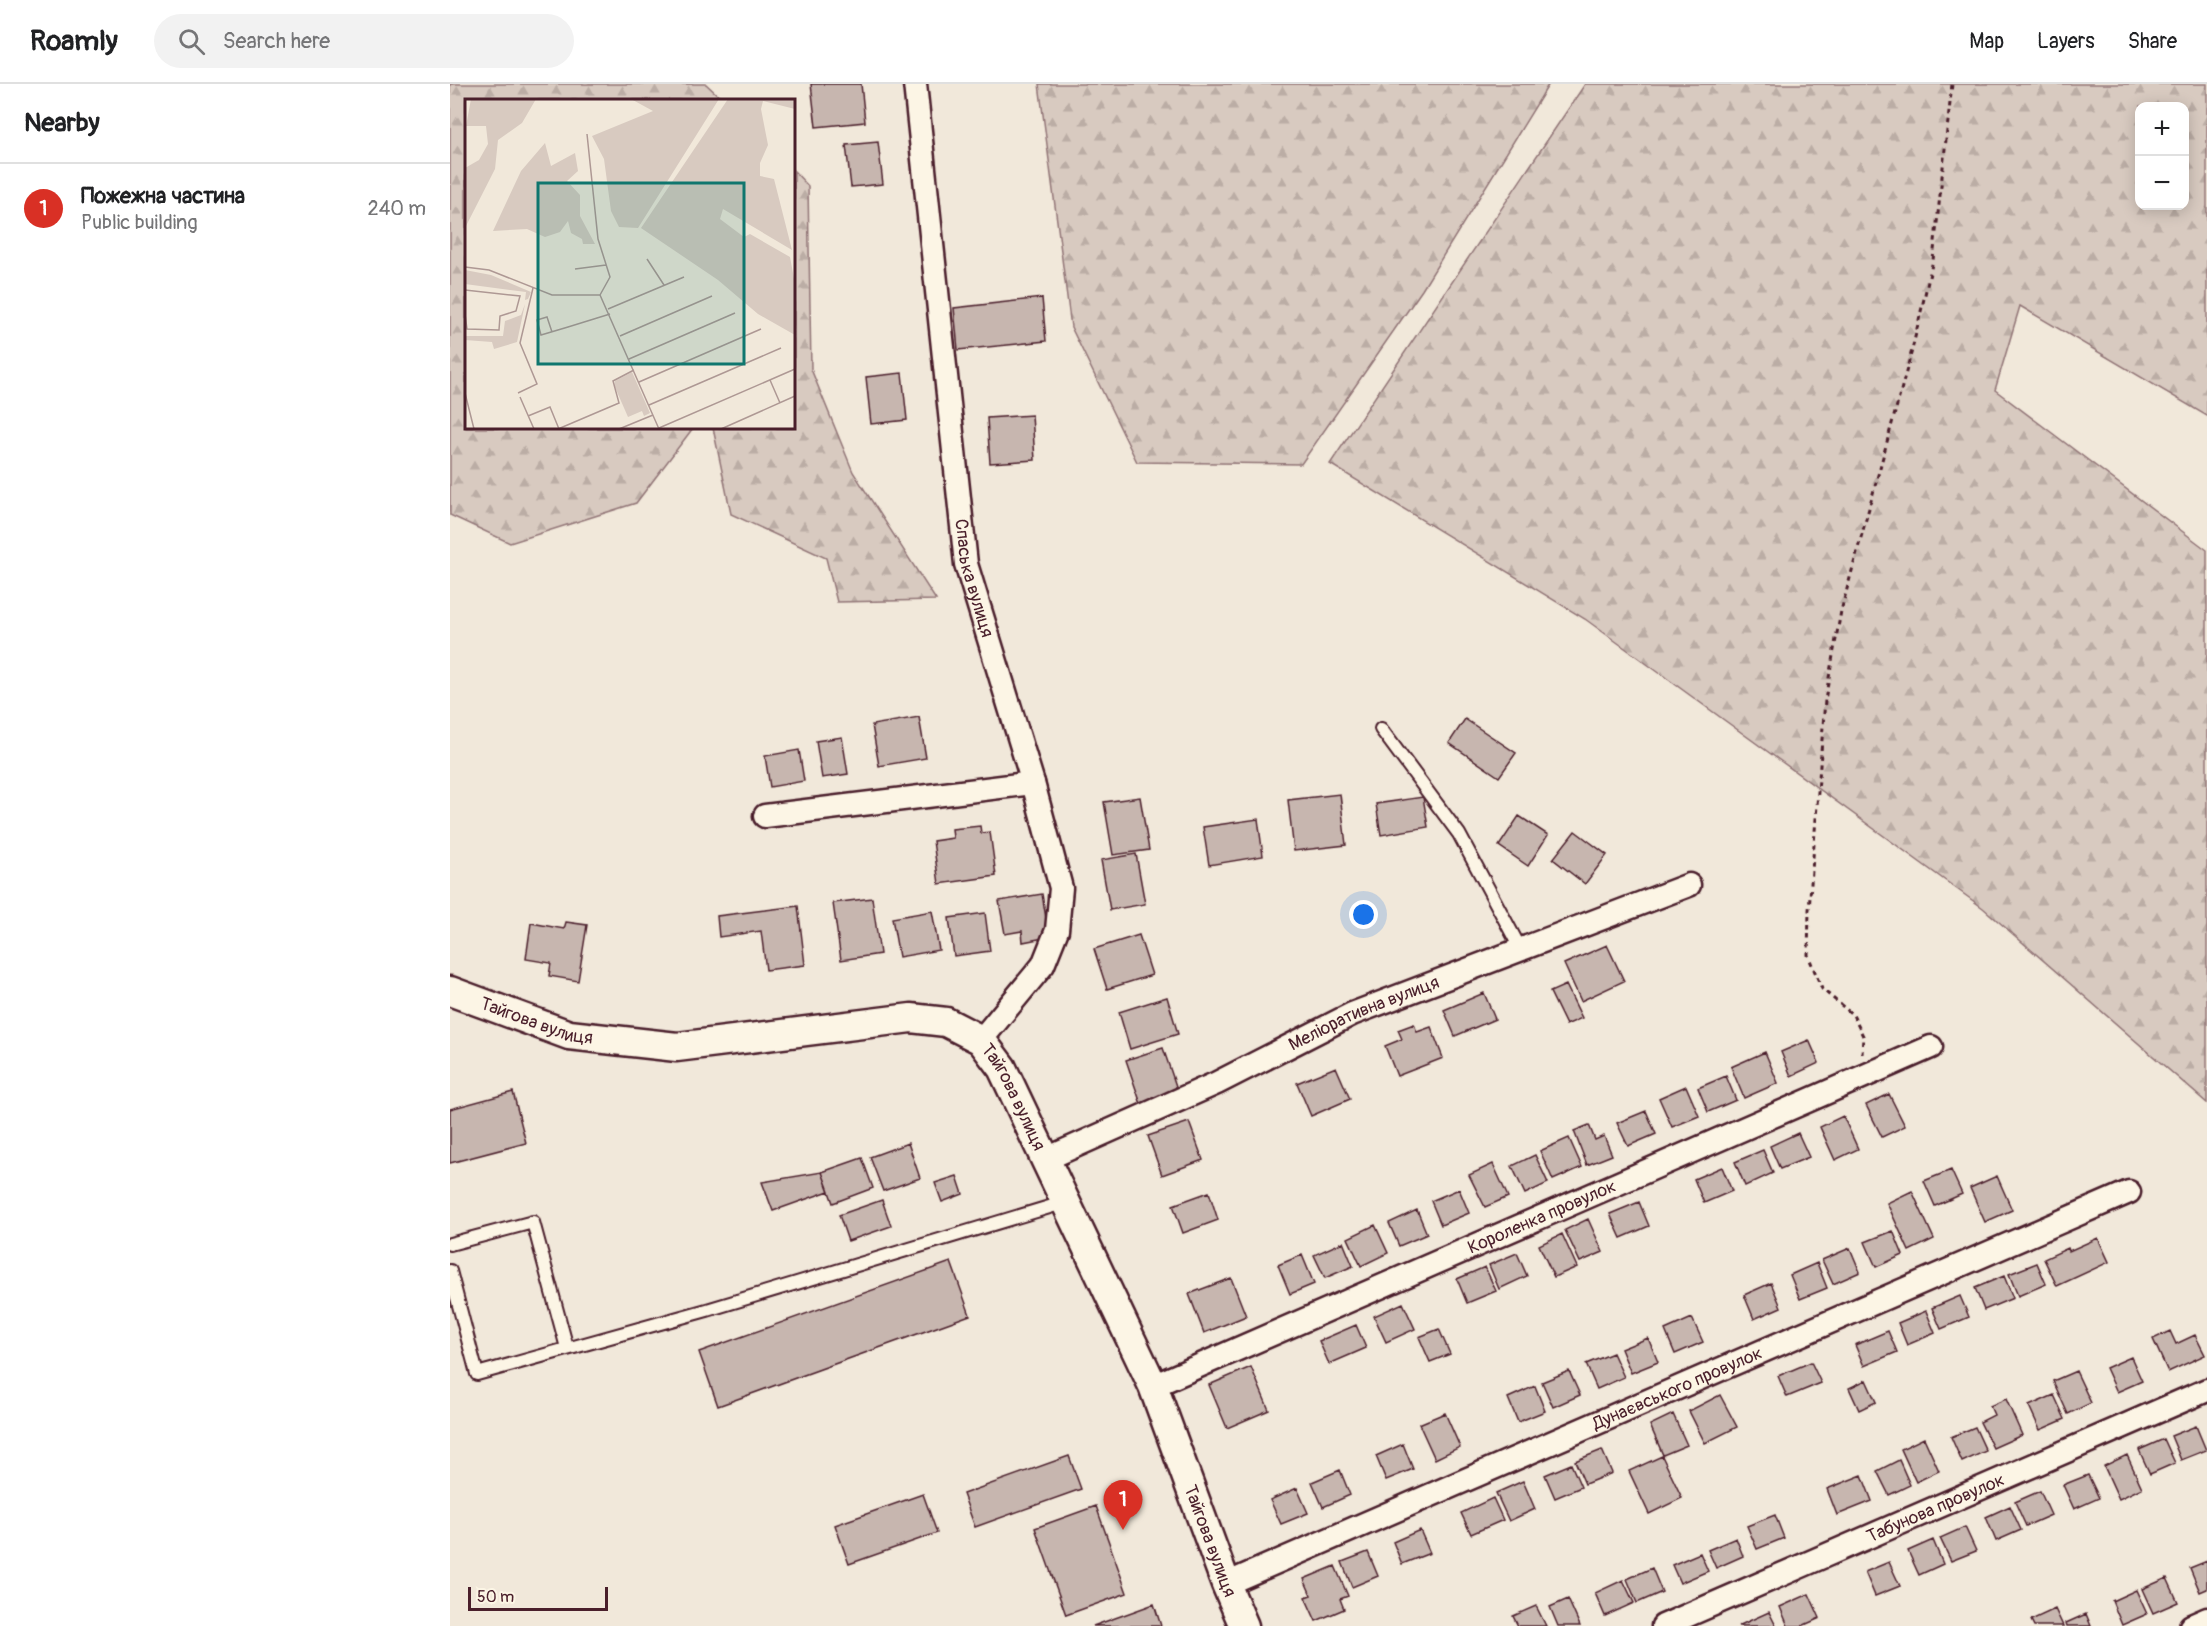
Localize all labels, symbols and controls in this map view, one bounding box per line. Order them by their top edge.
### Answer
search box [154,14,574,68]
text: Roamly [30,24,118,59]
icon: search [175,25,208,58]
text: Search here [223,27,330,55]
text: Map [1969,28,2004,55]
text: Layers [2037,28,2095,55]
text: Share [2128,28,2177,55]
inset map [465,99,795,429]
map controls [2135,102,2189,210]
button: + [2135,102,2189,156]
text: Nearby [24,107,100,139]
button: − [2135,156,2189,210]
text: Пожежна частина [81,182,245,210]
text: 1 [40,196,47,221]
text: 240 m [367,196,426,221]
text: Public building [81,210,197,235]
street label: Спаська вулиця [949,518,999,640]
your location [1349,900,1378,929]
street label: Меліоративна вулиця [1285,971,1442,1056]
street label: Тайгова вулиця [477,992,594,1050]
street label: Тайгова вулиця [976,1039,1051,1154]
street label: Короленка провулок [1464,1175,1620,1259]
street label: Дунаєвського провулок [1588,1342,1766,1436]
street label: Табунова провулок [1863,1468,2008,1548]
pin: 1 [1104,1480,1142,1530]
street label: Тайгова вулиця [1178,1482,1241,1601]
scale bar [468,1584,608,1612]
text: 50 m [477,1587,514,1607]

